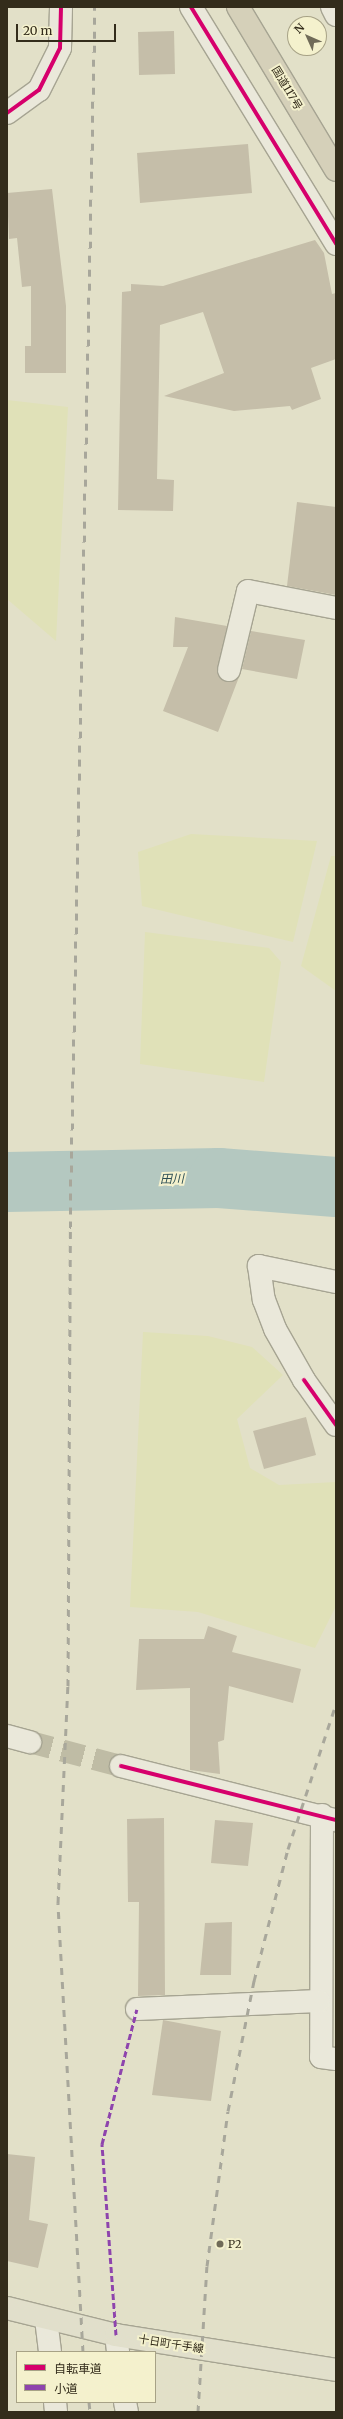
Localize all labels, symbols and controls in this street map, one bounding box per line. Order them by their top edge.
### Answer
scale bar [18,16,118,42]
north arrow [287,16,327,56]
text: N [291,20,307,36]
text: 20 m [23,23,52,38]
street label: 国道117号 [269,64,305,112]
water label: 田川 [160,1172,184,1186]
place label: P2 [228,2237,242,2251]
marker: P2 [215,2239,225,2249]
street label: 十日町千手線 [137,2332,205,2356]
legend [16,2351,156,2403]
text: 自転車道 [54,2361,102,2376]
text: 小道 [54,2381,78,2396]

